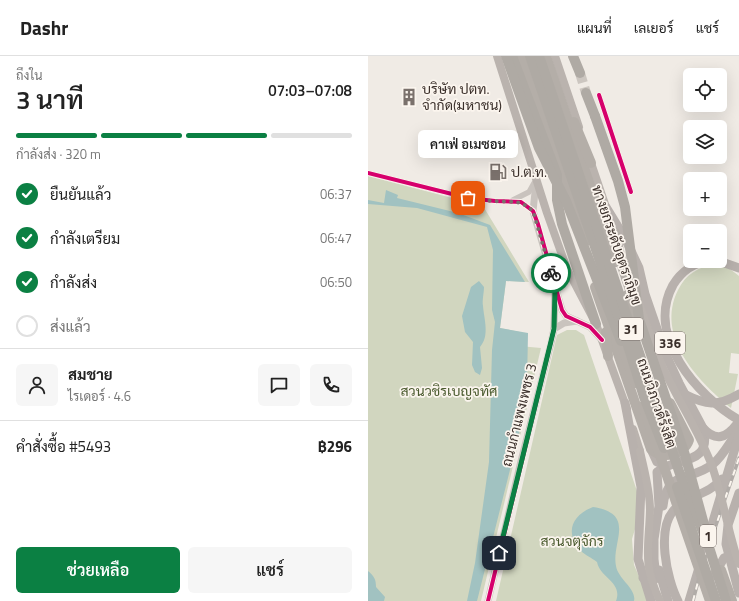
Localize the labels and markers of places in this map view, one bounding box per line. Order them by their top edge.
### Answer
place label: บริษัท ปตท. จำกัด(มหาชน) [422,78,502,115]
building icon: บริษัท ปตท. จำกัด(มหาชน) [399,87,419,107]
callout: คาเฟ่ อเมซอน [418,130,518,158]
place label: ป.ต.ท. [511,161,547,182]
fuel station icon: ป.ต.ท. [488,162,508,182]
pin [451,181,485,215]
pin [482,536,516,570]

